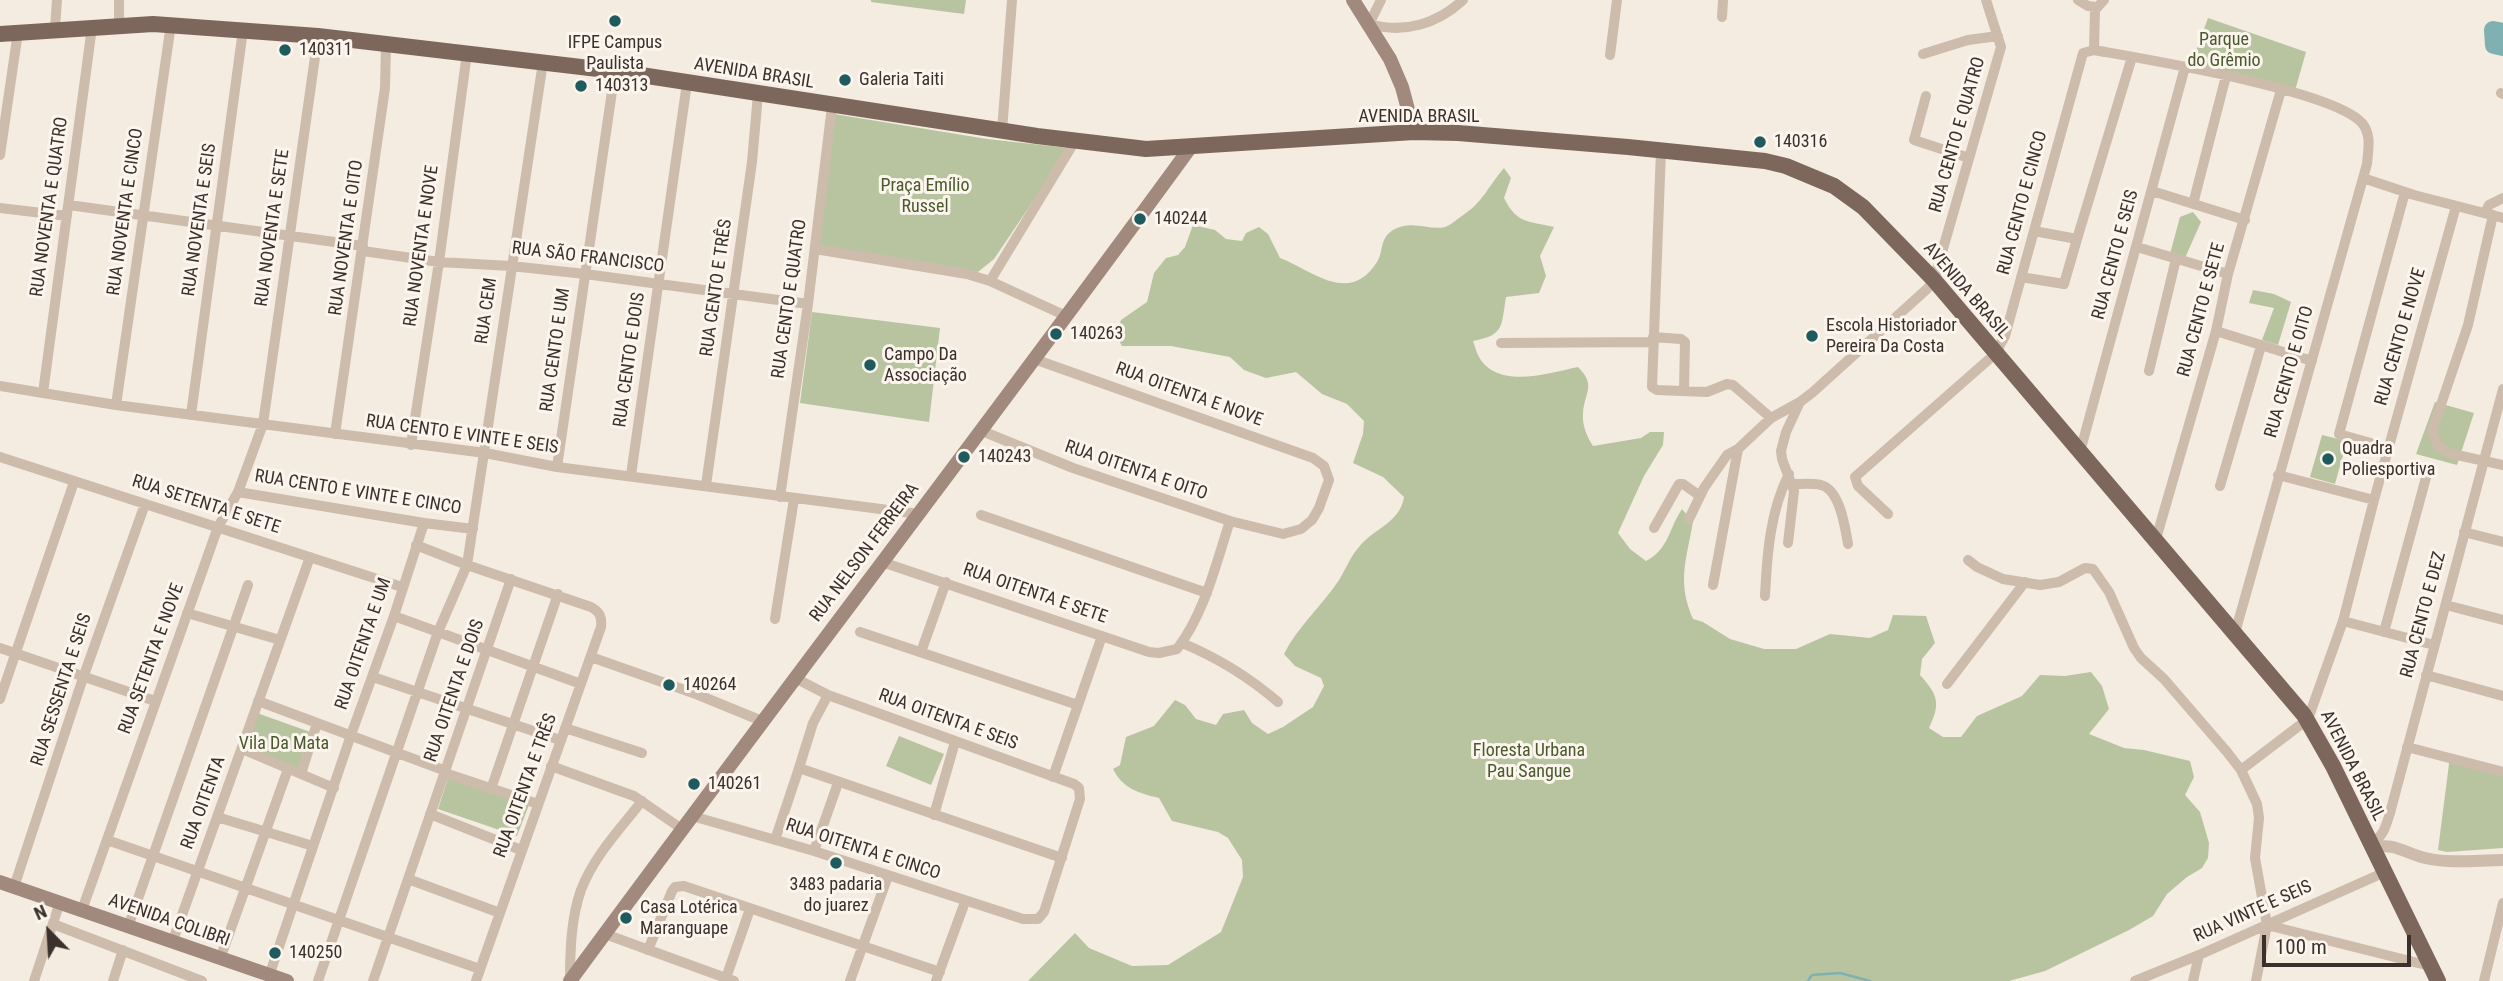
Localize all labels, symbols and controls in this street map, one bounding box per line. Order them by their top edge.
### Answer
marker: IFPE Campus Paulista [607,13,623,29]
park label: Parque do Grêmio [2187,29,2261,72]
place label: IFPE Campus Paulista [568,32,662,74]
place label: 140311 [299,39,352,61]
marker: 140311 [277,42,293,58]
street label: AVENIDA BRASIL [693,54,815,94]
street label: RUA CENTO E QUATRO [1925,55,1991,215]
place label: Galeria Taiti [859,69,944,91]
marker: Galeria Taiti [837,72,853,88]
place label: 140313 [595,75,648,97]
marker: 140313 [573,78,589,94]
street label: AVENIDA BRASIL [1358,106,1480,128]
street label: RUA NOVENTA E QUATRO [27,116,73,298]
street label: RUA NOVENTA E CINCO [104,127,148,297]
street label: RUA CENTO E CINCO [1993,129,2053,277]
place label: 140316 [1774,131,1827,153]
marker: 140316 [1752,134,1768,150]
street label: RUA NOVENTA E SEIS [179,142,221,298]
street label: RUA NOVENTA E SETE [251,148,295,308]
street label: RUA NOVENTA E OITO [325,159,369,317]
street label: RUA NOVENTA E NOVE [400,164,444,328]
park label: Praça Emílio Russel [881,175,969,218]
street label: RUA CENTO E SEIS [2088,188,2144,322]
place label: 140244 [1154,208,1207,230]
marker: 140244 [1132,211,1148,227]
street label: RUA CENTO E TRÊS [697,218,737,358]
street label: RUA CENTO E QUATRO [768,218,812,380]
street label: RUA SÃO FRANCISCO [511,238,665,278]
street label: AVENIDA BRASIL [1918,238,2014,344]
street label: RUA CENTO E SETE [2174,241,2230,379]
street label: RUA CENTO E NOVE [2371,266,2431,408]
street label: RUA CEM [472,276,502,346]
street label: RUA CENTO E UM [537,287,575,413]
street label: RUA CENTO E DOIS [610,291,650,429]
street label: RUA CENTO E OITO [2261,304,2319,440]
place label: Escola Historiador Pereira Da Costa [1826,315,1957,358]
place label: 140263 [1070,323,1123,345]
marker: 140263 [1048,326,1064,342]
marker: Escola Historiador Pereira Da Costa [1804,328,1820,344]
place label: Campo Da Associação [884,344,967,386]
marker: Campo Da Associação [862,357,878,373]
street label: RUA OITENTA E NOVE [1112,358,1266,432]
street label: RUA CENTO E VINTE E SEIS [364,411,560,459]
street label: RUA OITENTA E OITO [1062,436,1210,506]
place label: Quadra Poliesportiva [2342,438,2435,480]
place label: 140243 [978,446,1031,468]
marker: 140243 [956,449,972,465]
marker: Quadra Poliesportiva [2320,451,2336,467]
street label: RUA CENTO E VINTE E CINCO [253,466,463,520]
street label: RUA SETENTA E SETE [129,471,283,539]
street label: RUA NELSON FERREIRA [806,479,924,627]
street label: RUA CENTO E DEZ [2397,550,2451,680]
street label: RUA OITENTA E SETE [960,559,1110,629]
street label: RUA OITENTA E UM [331,575,397,713]
street label: RUA SETENTA E NOVE [115,581,189,737]
street label: RUA SESSENTA E SEIS [27,611,97,769]
street label: RUA OITENTA E DOIS [420,617,490,765]
place label: 140264 [683,674,736,696]
marker: 140264 [661,677,677,693]
street label: RUA OITENTA E SEIS [875,685,1021,755]
street label: AVENIDA BRASIL [2315,707,2389,825]
street label: RUA OITENTA E TRÊS [490,711,562,861]
park label: Vila Da Mata [239,733,329,755]
park label: Floresta Urbana Pau Sangue [1473,740,1585,782]
street label: RUA OITENTA [177,754,231,852]
place label: 140261 [708,773,761,795]
marker: 140261 [686,776,702,792]
street label: RUA OITENTA E CINCO [783,815,943,885]
marker: 3483 padaria do juarez [828,855,844,871]
place label: 3483 padaria do juarez [790,874,882,917]
street label: RUA VINTE E SEIS [2191,876,2315,948]
street label: AVENIDA COLIBRI [106,890,232,952]
north arrow [14,897,84,967]
place label: Casa Lotérica Maranguape [640,897,738,940]
text: N [30,899,50,925]
marker: Casa Lotérica Maranguape [618,910,634,926]
scale bar [2265,922,2414,966]
text: 100 m [2275,935,2327,959]
place label: 140250 [289,942,342,964]
marker: 140250 [267,945,283,961]

